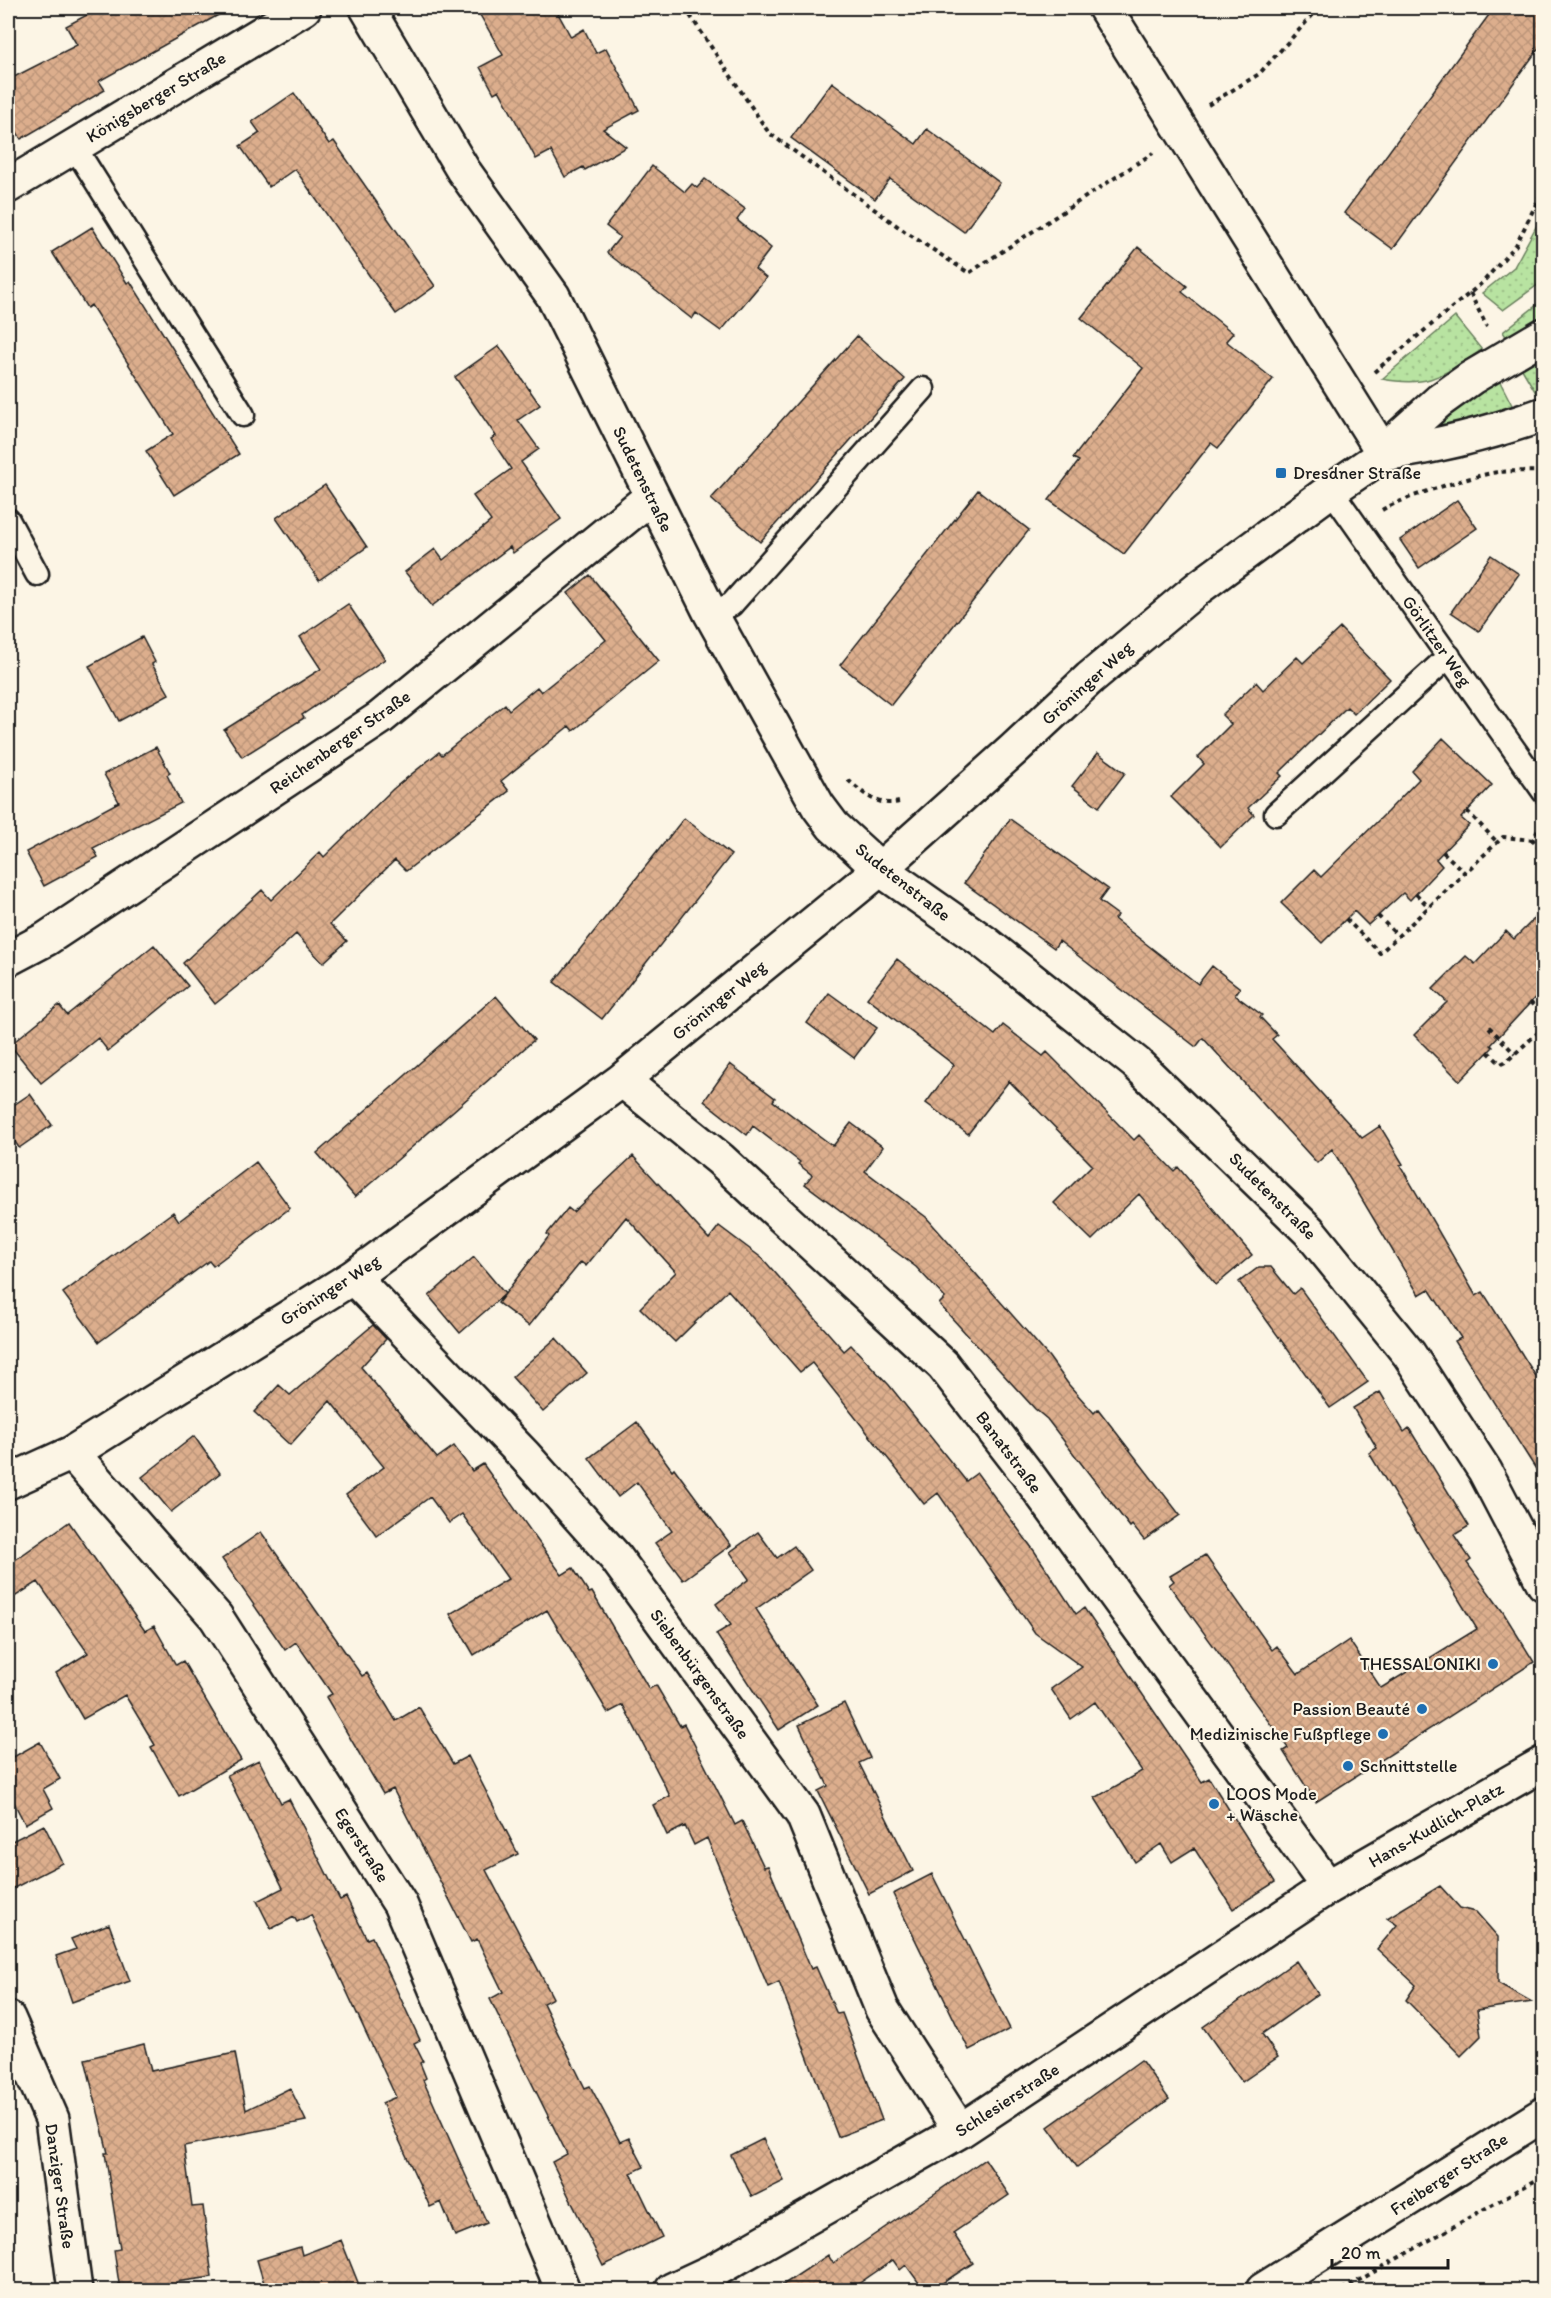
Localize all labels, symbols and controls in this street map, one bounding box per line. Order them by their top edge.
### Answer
street label: Königsberger Straße [82,47,230,147]
street label: Sudetenstraße [608,422,678,536]
place label: Dresdner Straße [1293,462,1421,484]
marker: Dresdner Straße [1274,466,1288,480]
street label: Görlitzer Weg [1398,591,1477,691]
street label: Gröninger Weg [1037,636,1138,730]
street label: Reichenberger Straße [265,685,415,799]
street label: Sudetenstraße [851,838,955,926]
street label: Gröninger Weg [667,955,771,1045]
street label: Sudetenstraße [1225,1148,1321,1244]
street label: Gröninger Weg [276,1249,385,1331]
street label: Banatstraße [971,1406,1047,1498]
street label: Siebenbürgenstraße [645,1605,755,1743]
place label: THESSALONIKI [1360,1653,1481,1675]
marker: THESSALONIKI [1486,1657,1500,1671]
place label: Passion Beauté [1292,1698,1410,1720]
marker: Passion Beauté [1415,1702,1429,1716]
place label: Medizinische Fußpflege [1190,1723,1371,1745]
marker: Medizinische Fußpflege [1376,1727,1390,1741]
place label: Schnittstelle [1360,1755,1458,1777]
marker: Schnittstelle [1341,1759,1355,1773]
street label: Hans-Kudlich-Platz [1364,1777,1508,1873]
place label: LOOS Mode + Wäsche [1226,1783,1317,1826]
marker: LOOS Mode + Wäsche [1207,1797,1221,1811]
street label: Egerstraße [330,1803,394,1887]
street label: Schlesierstraße [951,2058,1063,2142]
street label: Danziger Straße [40,2122,80,2250]
street label: Freiberger Straße [1386,2128,1512,2220]
scale bar [1332,2232,1448,2270]
text: 20 m [1341,2242,1381,2264]

